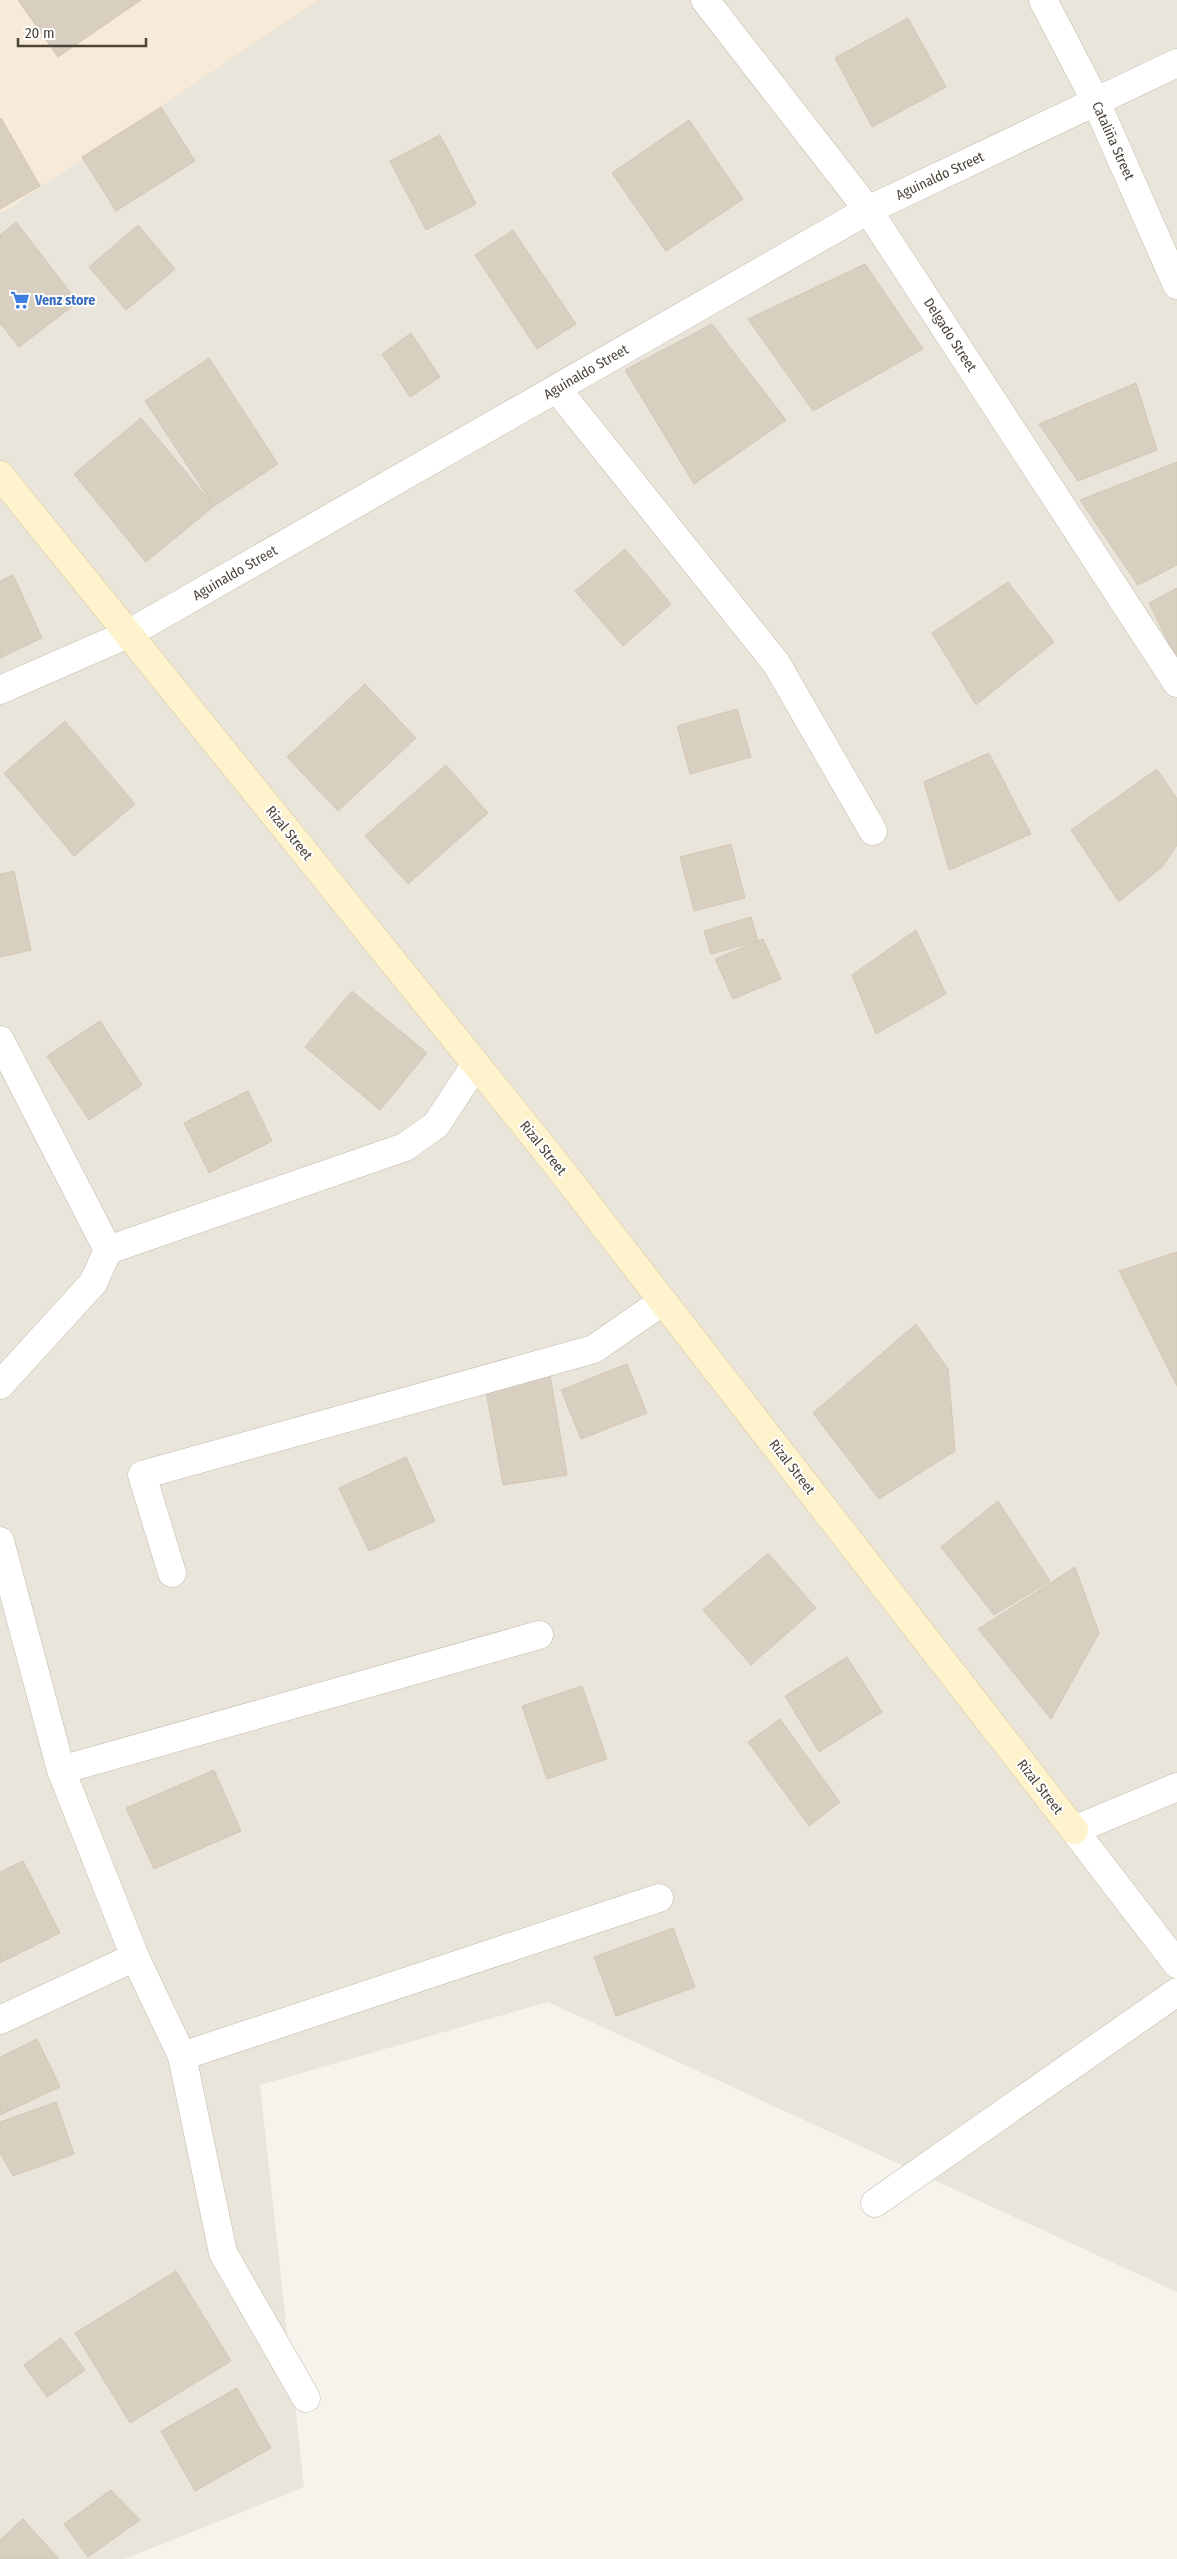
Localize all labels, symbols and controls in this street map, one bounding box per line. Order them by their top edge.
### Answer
scale bar [18,15,145,47]
text: 20 m [25,24,55,42]
street label: Cataliña Street [1088,99,1138,183]
street label: Aguinaldo Street [893,148,987,204]
supermarket icon: Venz store [9,289,31,311]
place label: Venz store [34,292,95,309]
street label: Delgado Street [920,295,980,375]
street label: Aguinaldo Street [541,341,632,403]
street label: Aguinaldo Street [190,542,281,604]
street label: Rizal Street [262,803,316,864]
street label: Rizal Street [516,1118,570,1179]
street label: Rizal Street [765,1436,819,1498]
street label: Rizal Street [1013,1756,1067,1818]

